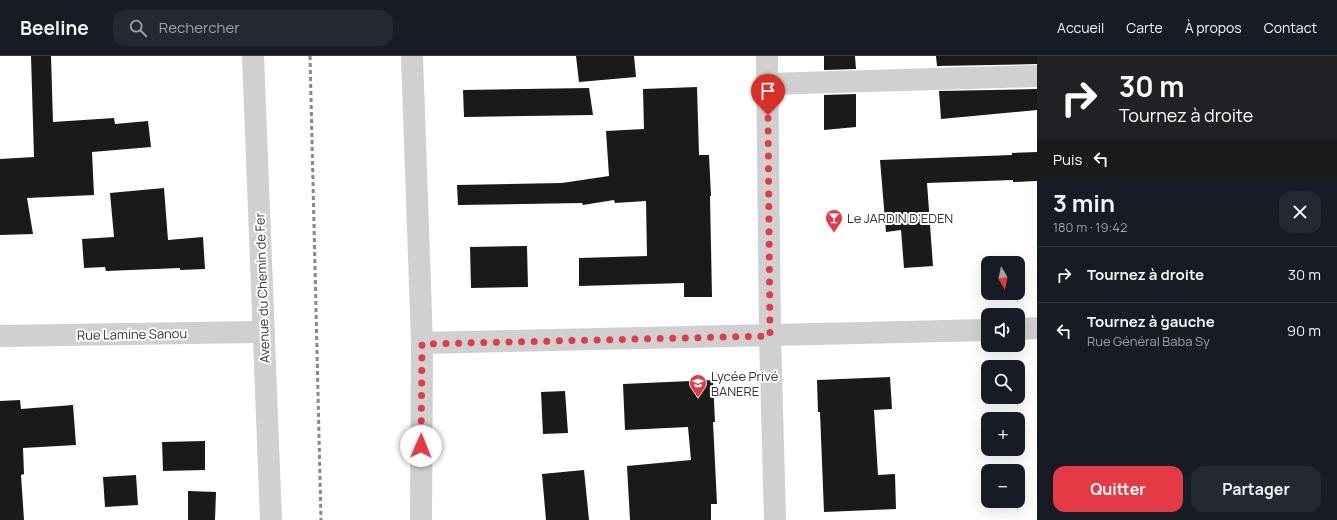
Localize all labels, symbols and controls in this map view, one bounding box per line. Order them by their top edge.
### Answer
search box [113,10,393,46]
text: Beeline [20,15,89,41]
icon: search [127,17,149,39]
text: Rechercher [159,17,240,38]
text: Accueil [1057,18,1104,37]
text: Carte [1126,18,1163,37]
text: À propos [1185,18,1242,37]
text: Contact [1264,18,1317,37]
text: 30 m [1119,67,1184,105]
icon: right [1053,72,1105,124]
pin [751,74,785,115]
icon: arrive [757,80,779,102]
text: Tournez à droite [1119,103,1253,127]
icon: left [1090,148,1112,170]
text: Puis [1053,149,1082,170]
text: 3 min [1053,186,1115,219]
button: close [1279,191,1321,233]
bar icon: Le JARDIN D'EDEN [824,208,844,233]
place label: Le JARDIN D'EDEN [847,209,953,227]
street label: Avenue du Chemin de Fer [250,212,274,364]
text: 180 m · 19:42 [1053,218,1127,236]
north arrow [981,256,1025,300]
map controls [981,256,1025,508]
icon: right [1053,264,1075,286]
text: Tournez à droite [1087,264,1204,285]
text: 30 m [1288,264,1321,285]
button: sound [981,308,1025,352]
text: Tournez à gauche [1087,311,1215,332]
icon: left [1053,320,1075,342]
text: 90 m [1287,320,1321,341]
street label: Rue Lamine Sanou [77,324,187,344]
text: Rue Général Baba Sy [1087,332,1210,350]
button: search [981,360,1025,404]
place label: Lycée Privé BANERE [711,367,779,400]
school or university icon: Lycée Privé BANERE [688,373,708,398]
button: + [981,412,1025,456]
position arrow [400,425,442,467]
button: − [981,464,1025,508]
button: Quitter [1053,466,1183,512]
button: Partager [1191,466,1321,512]

